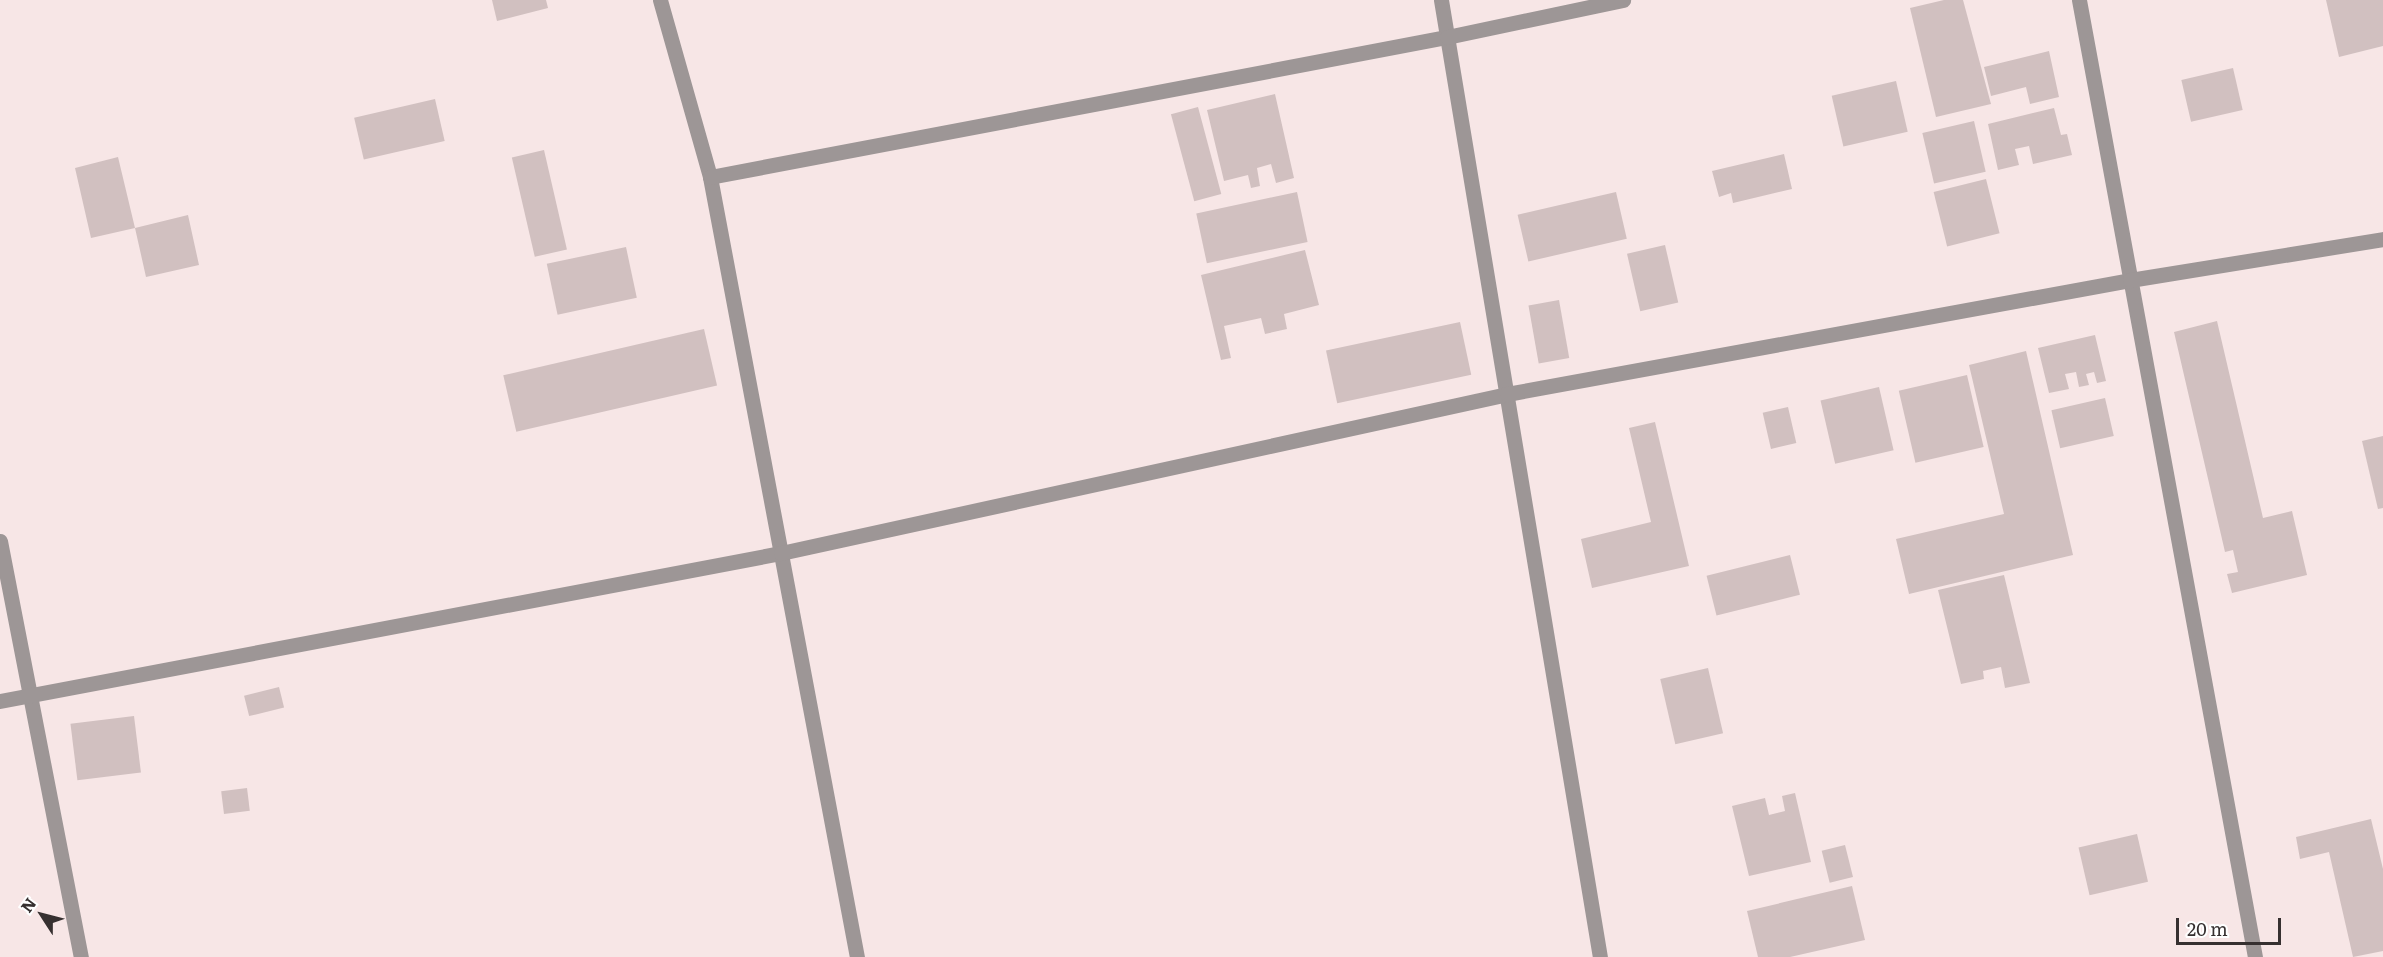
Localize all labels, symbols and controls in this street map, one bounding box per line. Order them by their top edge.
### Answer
north arrow [12,885,72,945]
text: N [14,892,41,917]
scale bar [2179,906,2284,944]
text: 20 m [2187,915,2228,942]

